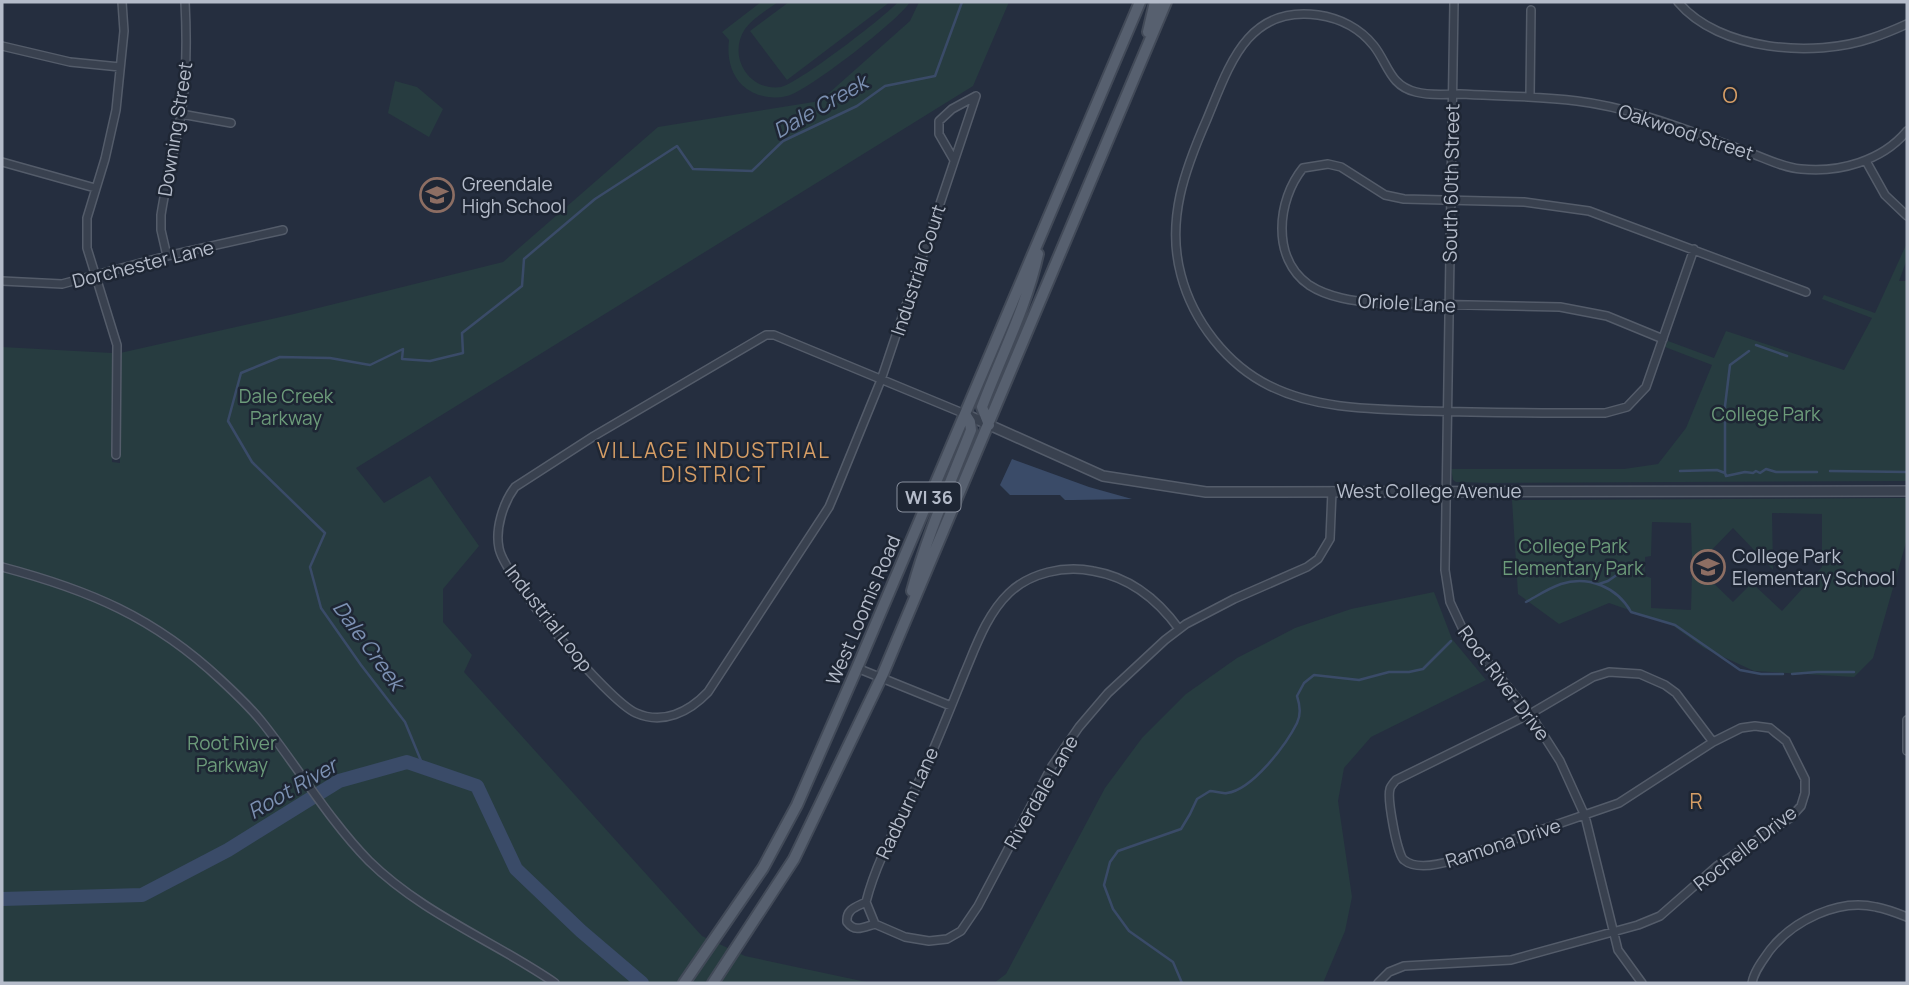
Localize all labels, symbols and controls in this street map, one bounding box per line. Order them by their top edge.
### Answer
street label: Downing Street [152,60,198,198]
water label: Dale Creek [768,66,874,144]
district label: O [1722,81,1740,109]
street label: Oakwood Street [1615,98,1757,166]
street label: South 60th Street [1437,103,1465,263]
place label: Greendale High School [462,171,566,219]
school or university icon: Greendale High School [418,176,456,214]
street label: Industrial Court [885,201,951,339]
street label: Dorchester Lane [69,234,217,294]
street label: Oriole Lane [1357,287,1457,319]
park label: Dale Creek Parkway [239,383,334,431]
park label: College Park [1712,401,1821,427]
district label: VILLAGE INDUSTRIAL DISTRICT [597,436,831,488]
street label: West College Avenue [1336,478,1522,504]
road number: WI 36 [898,482,960,512]
street label: West Loomis Road [820,531,906,689]
park label: College Park Elementary Park [1503,533,1644,581]
place label: College Park Elementary School [1732,543,1895,591]
school or university icon: College Park Elementary School [1689,548,1727,586]
street label: Industrial Loop [499,559,599,677]
water label: Dale Creek [327,594,413,698]
street label: Root River Drive [1452,620,1556,746]
park label: Root River Parkway [187,730,277,778]
street label: Riverdale Lane [998,730,1084,854]
street label: Radburn Lane [870,743,944,863]
water label: Root River [242,750,344,825]
district label: R [1689,787,1705,815]
street label: Rochelle Drive [1688,799,1802,897]
street label: Ramona Drive [1442,812,1564,874]

